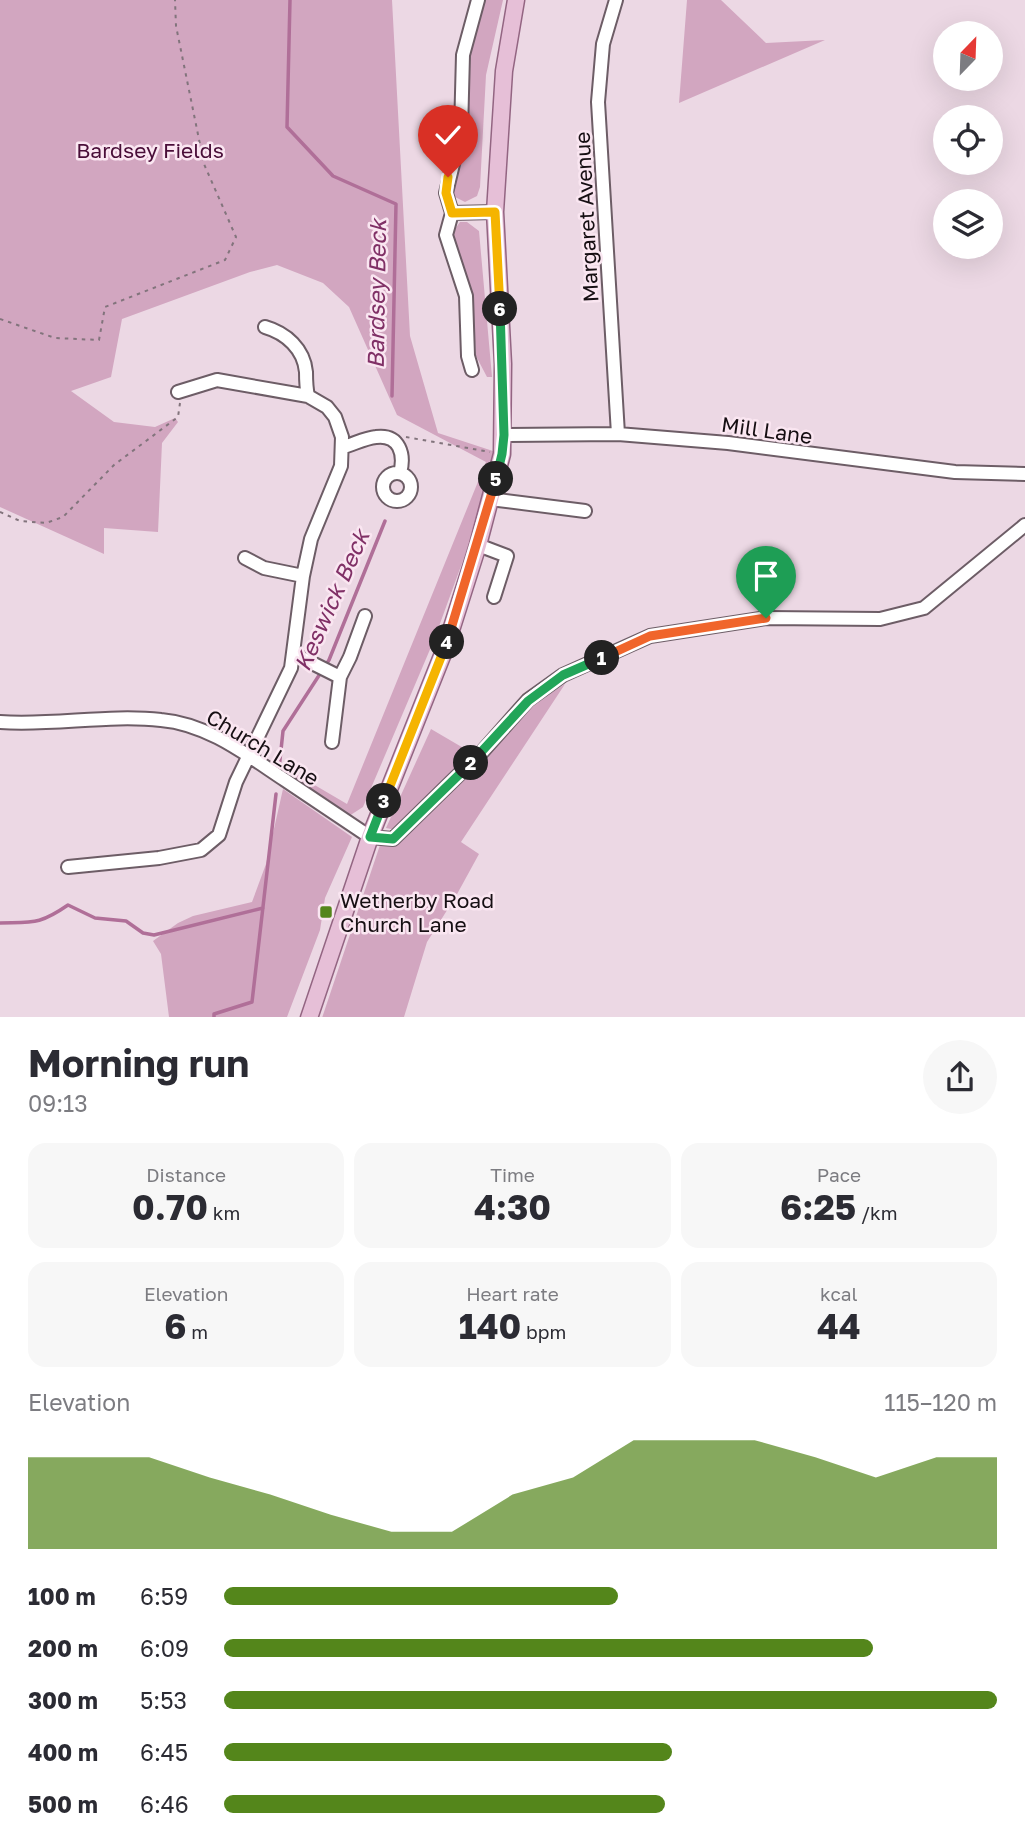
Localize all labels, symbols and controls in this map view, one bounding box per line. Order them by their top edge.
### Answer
north arrow [933,21,1003,91]
map controls [933,21,1003,259]
pin [418,105,478,177]
button: locate [933,105,1003,175]
icon: check [429,116,467,154]
street label: Margaret Avenue [569,131,603,303]
park label: Bardsey Fields [76,137,224,163]
button: layers [933,189,1003,259]
water label: Bardsey Beck [361,217,391,369]
pin: 6 [482,292,518,326]
text: 6 [493,297,506,320]
street label: Mill Lane [720,411,814,449]
pin: 5 [478,462,514,496]
text: 5 [490,467,501,490]
water label: Keswick Beck [287,523,375,675]
pin [736,546,796,618]
icon: arrive [747,557,785,595]
pin: 4 [430,624,464,660]
text: 4 [441,630,452,653]
pin: 1 [584,640,620,676]
text: 1 [597,646,606,669]
street label: Church Lane [202,703,324,791]
pin: 2 [454,746,489,780]
text: 2 [465,751,476,774]
pin: 3 [366,784,402,818]
text: 3 [378,789,389,812]
place label: Wetherby Road Church Lane [340,887,494,937]
marker: Wetherby Road Church Lane [318,904,334,920]
text: Morning run [28,1040,249,1085]
button: share [923,1040,997,1114]
text: 09:13 [28,1089,88,1117]
text: Distance [146,1163,226,1186]
text: Time [490,1163,535,1186]
text: Pace [817,1163,861,1186]
text: 0.70 [132,1186,208,1228]
text: 4:30 [474,1186,551,1228]
text: 6:25 [780,1186,856,1228]
text: km [208,1201,240,1224]
text: /km [856,1201,898,1224]
text: Elevation [144,1282,228,1305]
text: Heart rate [466,1282,559,1305]
text: kcal [820,1282,858,1305]
text: 6 [164,1305,186,1347]
text: 140 [459,1305,521,1347]
text: 44 [817,1305,861,1347]
text: m [186,1320,208,1343]
text: bpm [521,1320,566,1343]
text: Elevation [28,1388,130,1416]
text: 115–120 m [884,1388,997,1416]
text: 100 m [28,1582,96,1610]
text: 6:59 [140,1582,188,1610]
text: 200 m [28,1634,98,1662]
text: 6:09 [140,1634,189,1662]
text: 300 m [28,1686,98,1714]
text: 5:53 [140,1686,187,1714]
text: 400 m [28,1738,98,1766]
text: 6:45 [140,1738,188,1766]
text: 500 m [28,1790,98,1818]
text: 6:46 [140,1790,189,1818]

